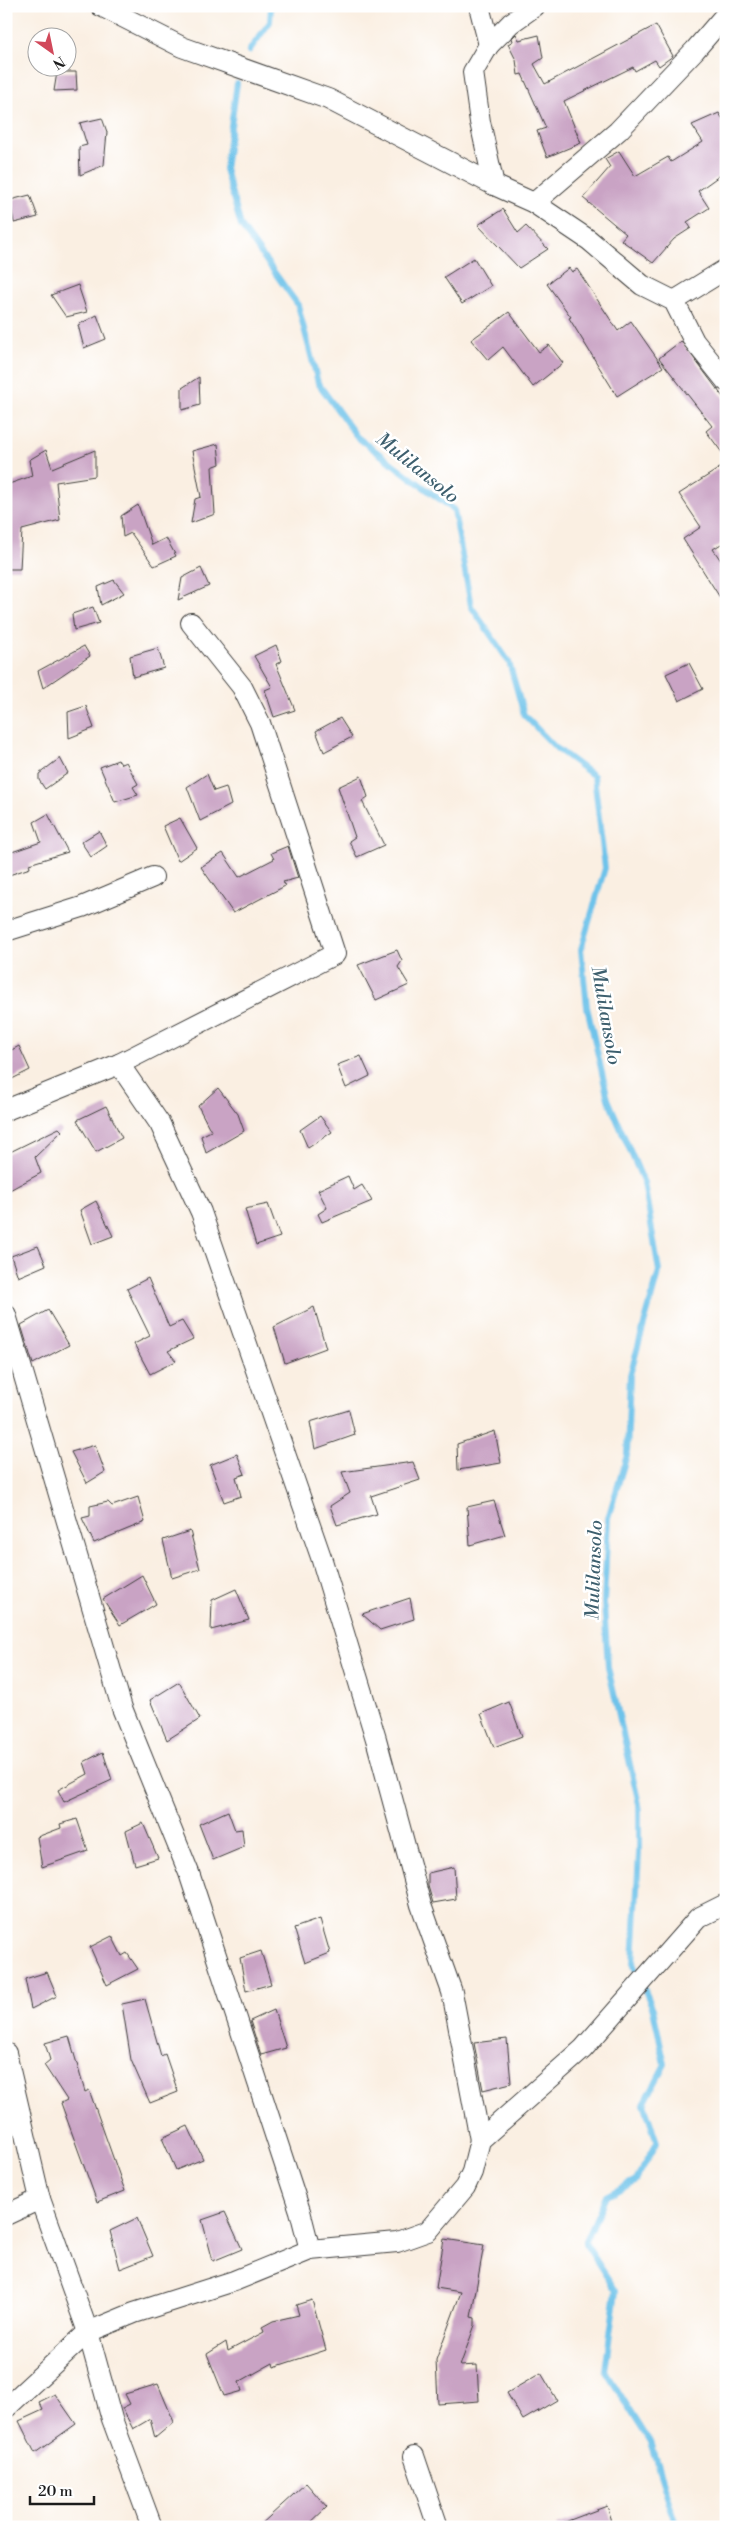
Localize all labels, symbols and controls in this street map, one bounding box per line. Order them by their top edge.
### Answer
north arrow [28,28,78,78]
text: N [49,51,68,73]
water label: Mulilansolo [371,427,464,509]
water label: Mulilansolo [586,964,627,1067]
water label: Mulilansolo [580,1520,608,1621]
scale bar [30,2473,94,2505]
text: 20 m [38,2482,73,2501]

